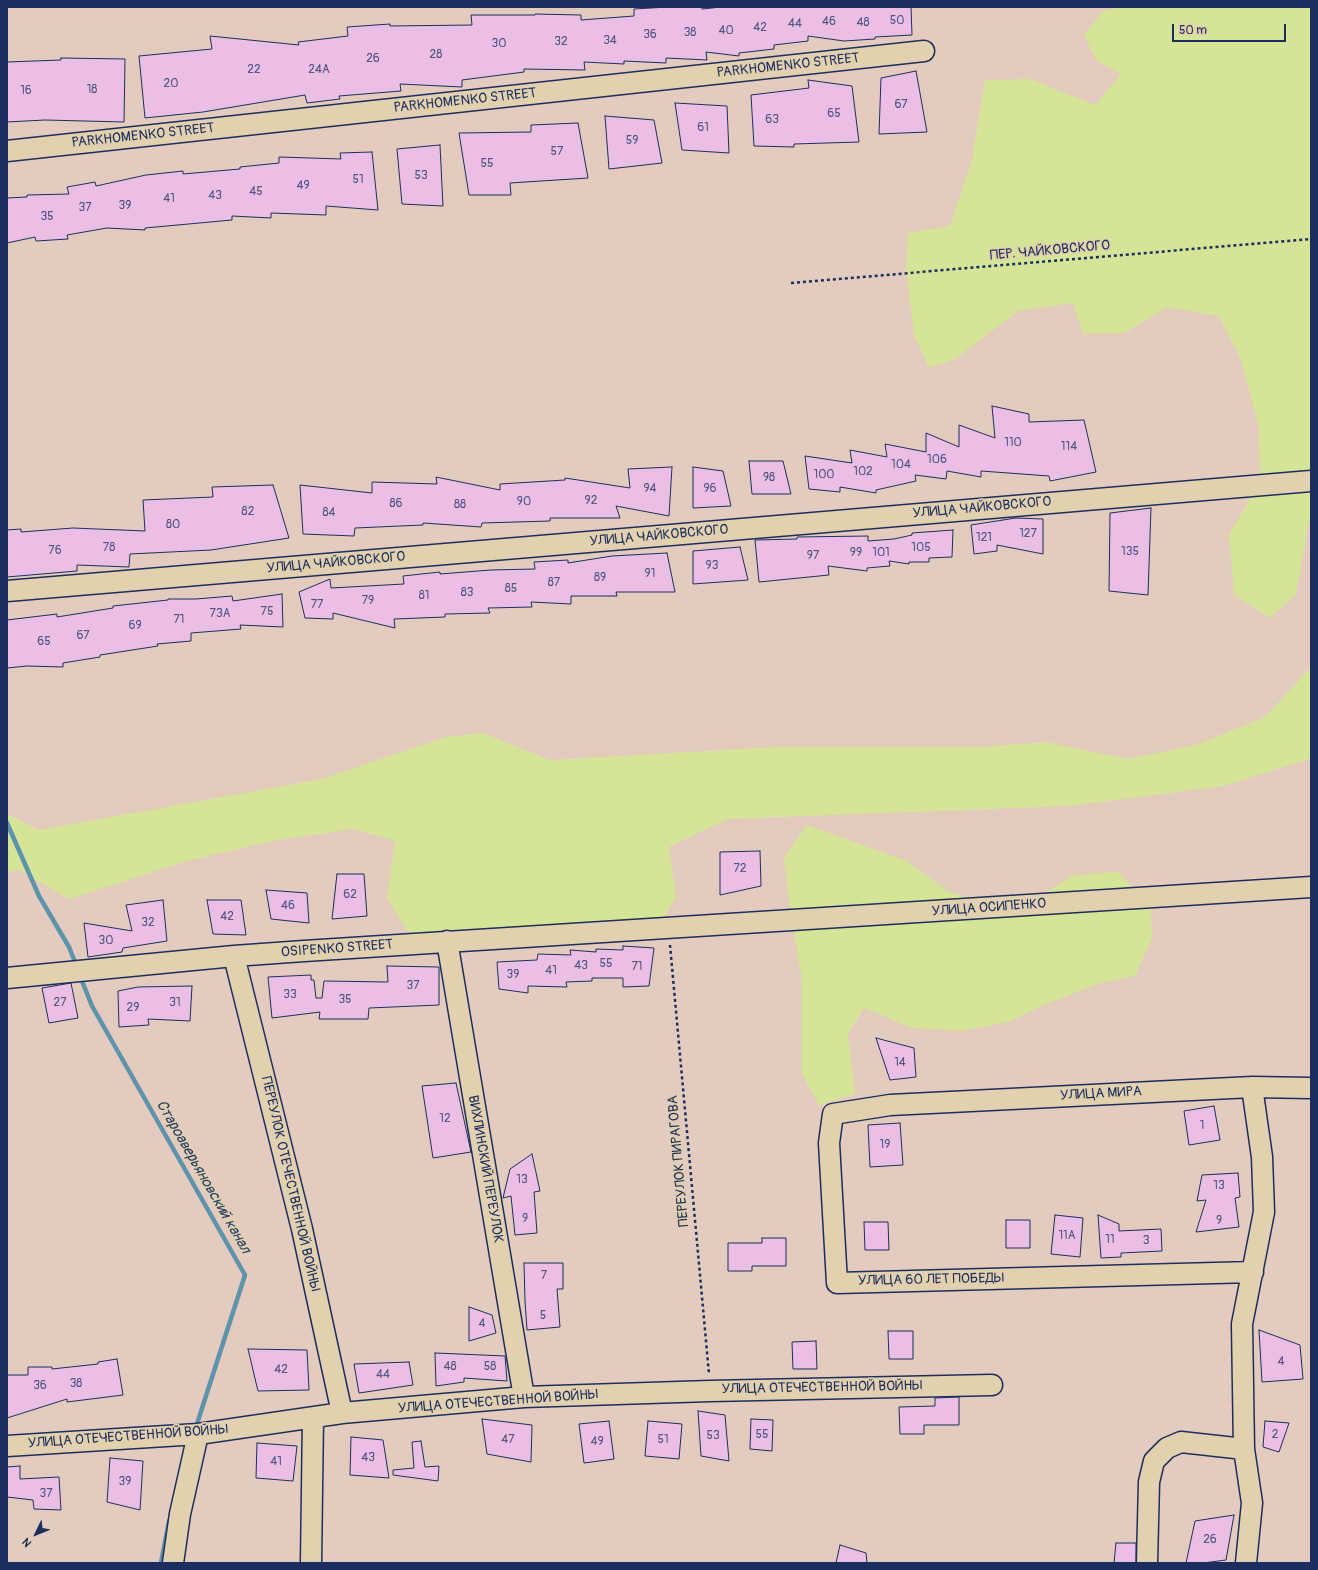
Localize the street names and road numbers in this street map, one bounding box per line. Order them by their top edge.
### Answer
street label: PARKHOMENKO STREET [716,50,860,82]
street label: PARKHOMENKO STREET [393,85,537,117]
street label: PARKHOMENKO STREET [71,120,215,152]
street label: ПЕР. ЧАЙКОВСКОГО [989,237,1111,265]
street label: УЛИЦА ЧАЙКОВСКОГО [912,494,1052,522]
street label: УЛИЦА ЧАЙКОВСКОГО [589,522,729,550]
street label: УЛИЦА ЧАЙКОВСКОГО [266,549,406,577]
street label: УЛИЦА ОСИПЕНКО [931,896,1047,920]
street label: OSIPENKO STREET [280,937,394,961]
street label: ПЕРЕУЛОК ОТЕЧЕСТВЕННОЙ ВОЙНЫ [257,1075,323,1293]
street label: УЛИЦА МИРА [1060,1083,1142,1105]
street label: ВИХЛИНСКИЙ ПЕРЕУЛОК [464,1094,506,1244]
street label: ПЕРЕУЛОК ПИРАГОВА [665,1094,693,1228]
street label: УЛИЦА 60 ЛЕТ ПОБЕДЫ [858,1270,1004,1290]
street label: УЛИЦА ОТЕЧЕСТВЕННОЙ ВОЙНЫ [722,1378,922,1398]
street label: УЛИЦА ОТЕЧЕСТВЕННОЙ ВОЙНЫ [397,1387,599,1417]
street label: УЛИЦА ОТЕЧЕСТВЕННОЙ ВОЙНЫ [27,1422,229,1452]

